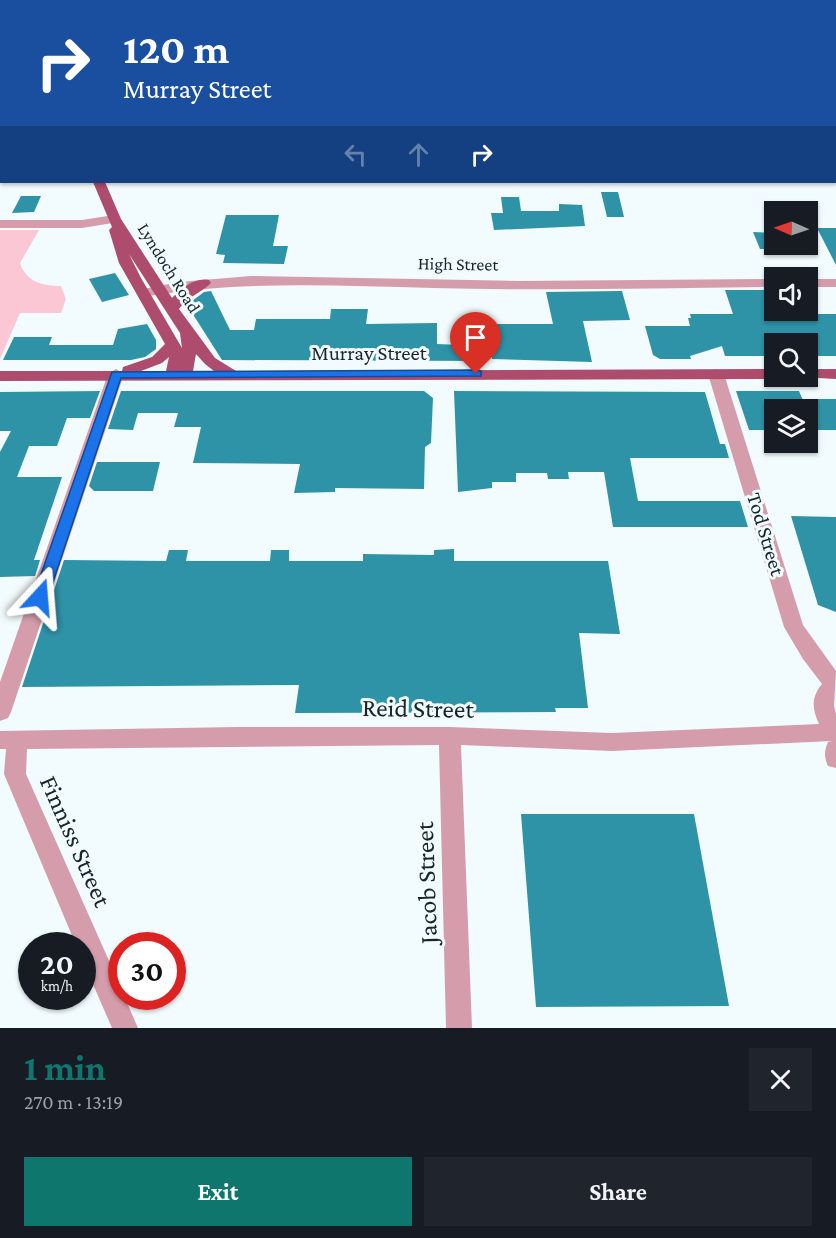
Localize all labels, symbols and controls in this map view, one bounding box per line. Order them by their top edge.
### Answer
icon: right [24,24,102,102]
text: 120 m [123,25,229,72]
text: Murray Street [123,74,272,104]
icon: left [339,138,372,171]
icon: ahead [402,138,435,171]
icon: right [465,138,498,171]
north arrow [764,201,818,255]
map controls [764,201,818,453]
street label: Lyndoch Road [134,219,205,317]
street label: High Street [418,253,499,275]
button: sound [764,267,818,321]
pin [450,312,501,374]
icon: arrive [459,321,492,354]
button: search [764,333,818,387]
street label: Murray Street [311,341,428,365]
button: layers [764,399,818,453]
street label: Tod Street [742,490,790,579]
position arrow [8,565,72,629]
street label: Reid Street [362,693,475,724]
street label: Finniss Street [34,771,118,912]
street label: Jacob Street [410,821,443,947]
speed limit sign: 30 [108,932,186,1010]
text: 20 [40,947,74,980]
text: km/h [41,978,73,994]
text: 1 min [24,1048,106,1088]
button: close [749,1048,812,1111]
text: 270 m · 13:19 [24,1091,123,1113]
button: Exit [24,1157,412,1226]
button: Share [424,1157,812,1226]

